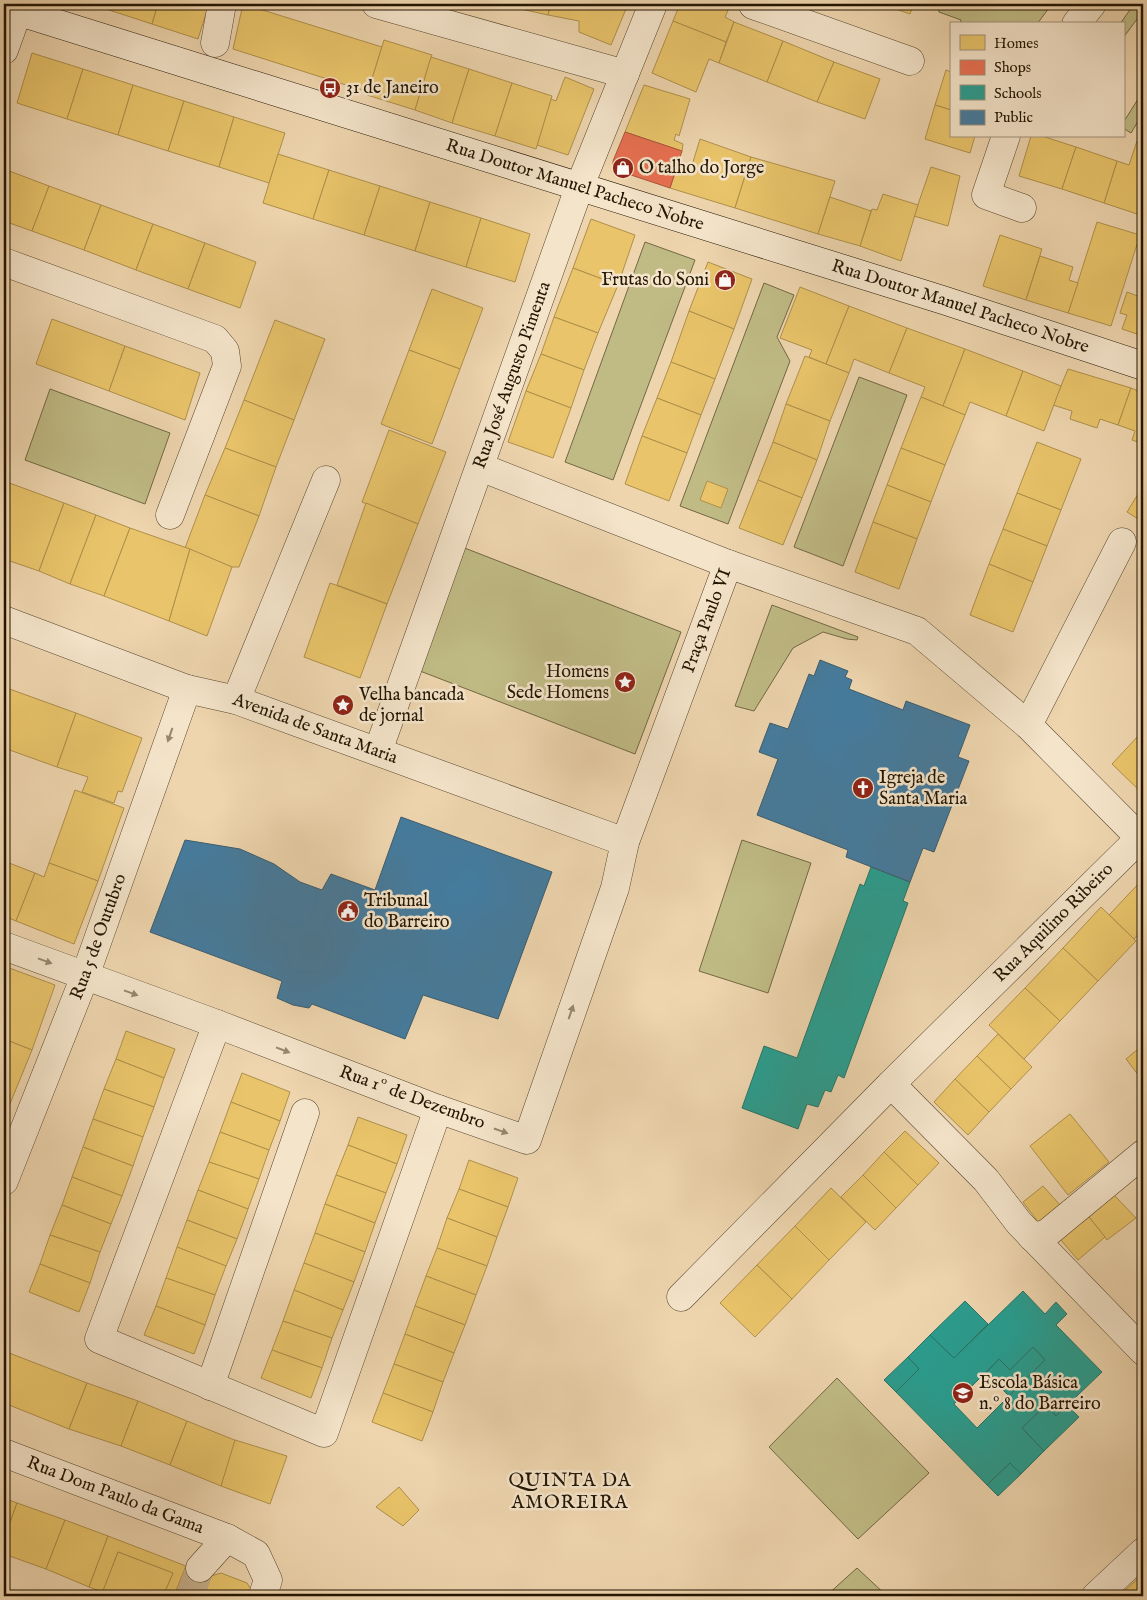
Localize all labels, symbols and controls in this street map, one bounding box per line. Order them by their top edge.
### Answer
legend [950,22,1124,138]
text: Homes [994,34,1038,53]
text: Shops [994,58,1031,77]
bus stop icon: 31 de Janeiro [318,76,342,100]
place label: 31 de Janeiro [346,77,439,100]
text: Schools [994,84,1042,103]
text: Public [994,108,1033,127]
street label: Rua Doutor Manuel Pacheco Nobre [443,134,707,236]
shop icon: O talho do Jorge [611,156,635,180]
place label: O talho do Jorge [639,157,764,180]
street label: Rua Doutor Manuel Pacheco Nobre [829,254,1092,359]
shop icon: Frutas do Soni [713,268,737,292]
place label: Frutas do Soni [601,269,709,292]
street label: Rua José Augusto Pimenta [468,278,556,472]
street label: Praça Paulo VI [677,565,737,676]
place label: Homens Sede Homens [507,661,609,705]
place icon: Homens Sede Homens [613,670,637,694]
place label: Velha bancada de jornal [358,684,464,728]
street label: Avenida de Santa Maria [229,688,401,770]
place icon: Velha bancada de jornal [331,693,355,717]
one-way arrow [166,728,174,743]
place label: Igreja de Santa Maria [879,767,968,811]
church icon: Igreja de Santa Maria [851,776,875,800]
street label: Rua Aquilino Ribeiro [989,858,1119,988]
street label: Rua 5 de Outubro [65,870,132,1003]
place label: Tribunal do Barreiro [364,890,450,934]
public building icon: Tribunal do Barreiro [336,899,360,923]
one-way arrow [37,958,52,965]
one-way arrow [124,989,139,997]
one-way arrow [568,1004,576,1019]
one-way arrow [276,1046,291,1054]
street label: Rua 1º de Dezembro [336,1061,488,1135]
one-way arrow [494,1127,509,1135]
place label: Escola Básica n.º 8 do Barreiro [979,1372,1101,1416]
school or university icon: Escola Básica n.º 8 do Barreiro [951,1381,975,1405]
street label: Rua Dom Paulo da Gama [23,1451,207,1540]
district label: QUINTA DA AMOREIRA [508,1469,632,1515]

